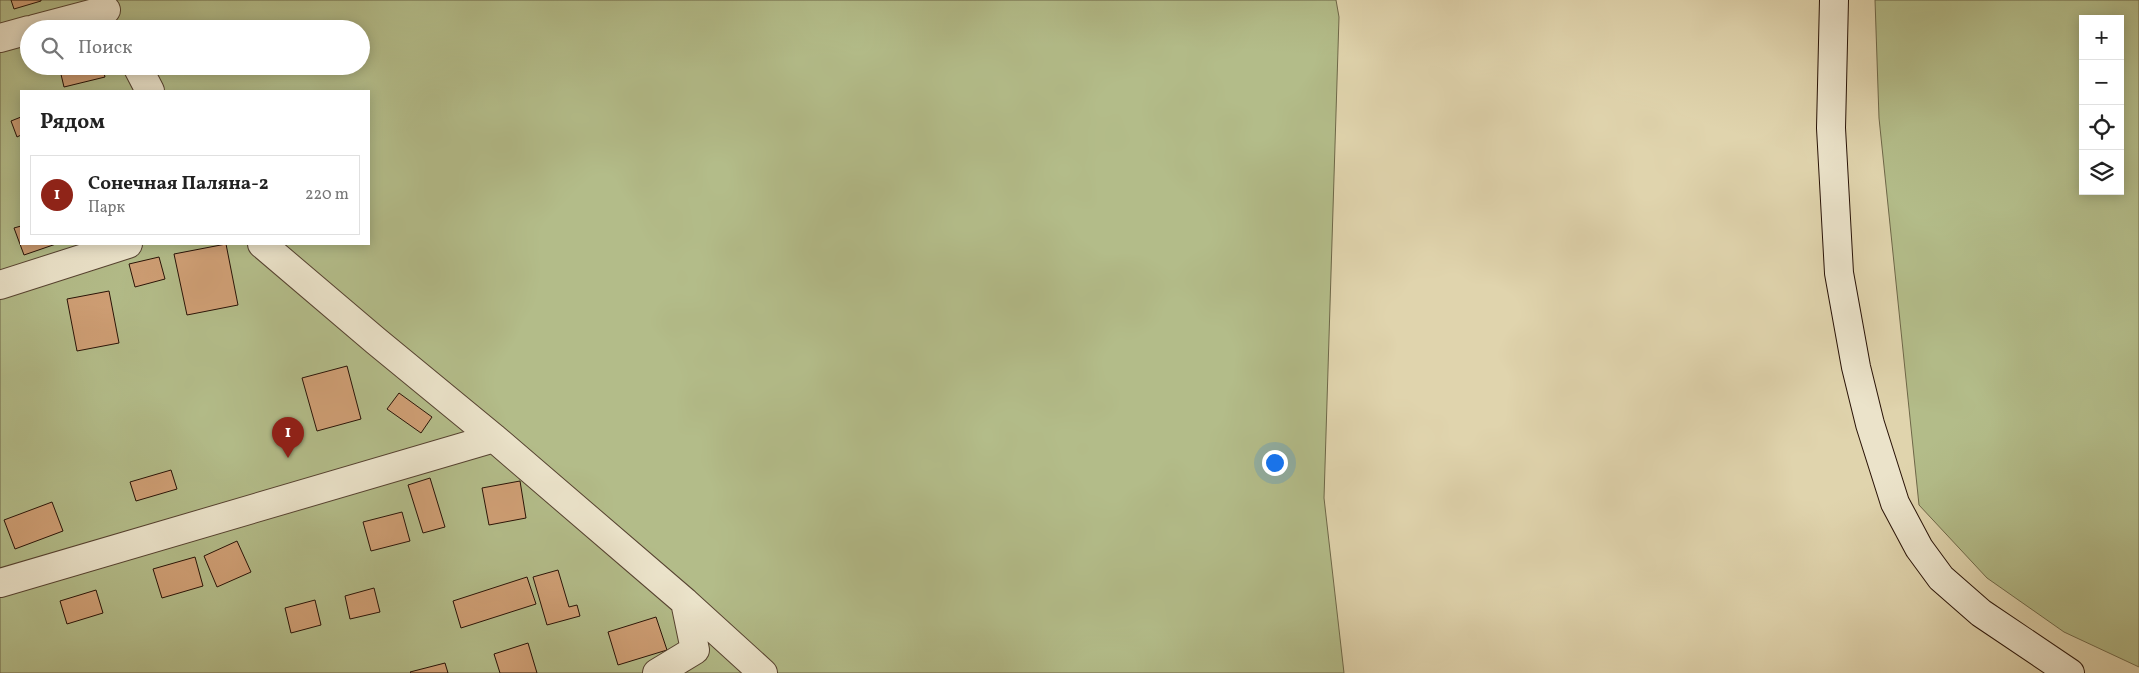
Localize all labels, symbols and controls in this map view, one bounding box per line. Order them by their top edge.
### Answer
map controls [2079,15,2124,195]
button: + [2079,15,2124,60]
search box [20,20,370,75]
icon: search [38,34,66,62]
text: Поиск [78,35,132,61]
button: − [2079,60,2124,105]
button: locate [2079,105,2124,150]
text: Рядом [40,108,105,137]
button: layers [2079,150,2124,195]
text: Сонечная Паляна-2 [88,171,269,197]
text: 1 [54,184,60,206]
text: 220 m [305,184,349,206]
text: Парк [88,197,125,219]
pin: 1 [272,417,304,458]
your location [1262,450,1288,476]

